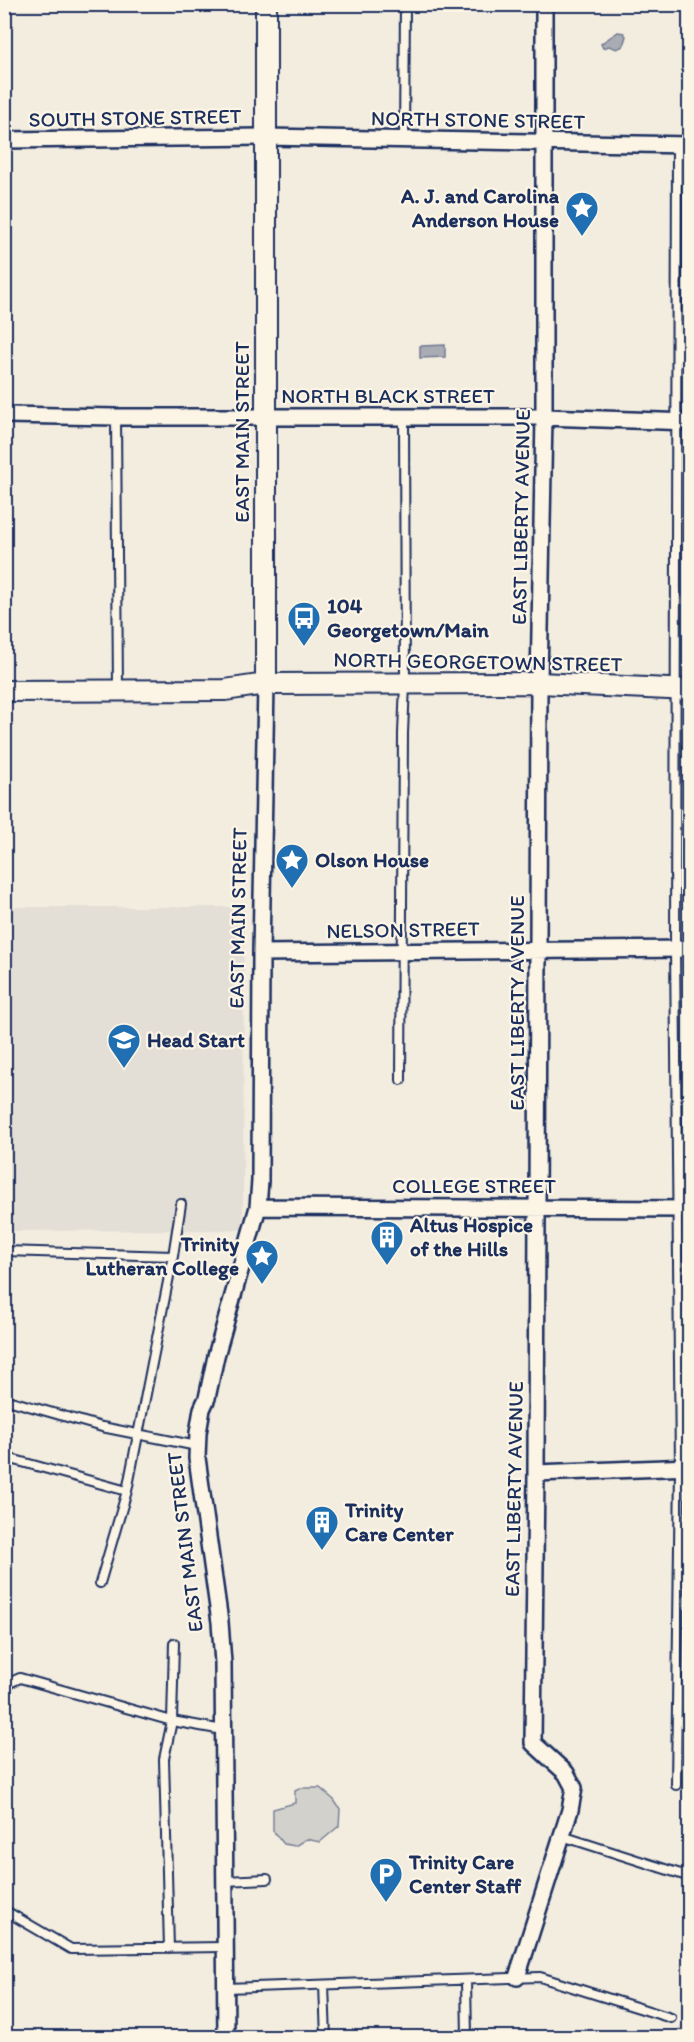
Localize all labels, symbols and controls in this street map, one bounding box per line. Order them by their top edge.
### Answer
street label: SOUTH STONE STREET [28,103,242,132]
street label: NORTH STONE STREET [371,105,586,134]
place label: A. J. and Carolina Anderson House [400,183,560,232]
place icon: A. J. and Carolina Anderson House [564,190,600,237]
street label: EAST MAIN STREET [229,341,254,523]
street label: NORTH BLACK STREET [281,383,495,408]
street label: EAST LIBERTY AVENUE [506,409,535,625]
place label: 104 Georgetown/Main [327,593,489,643]
bus stop icon: 104 Georgetown/Main [286,600,322,647]
street label: NORTH GEORGETOWN STREET [333,646,623,677]
street label: EAST MAIN STREET [223,827,252,1009]
place icon: Olson House [274,842,310,889]
place label: Olson House [315,847,429,872]
street label: EAST LIBERTY AVENUE [504,895,529,1111]
street label: NELSON STREET [326,916,480,943]
school or university icon: Head Start [106,1022,142,1069]
place label: Head Start [147,1027,245,1052]
street label: COLLEGE STREET [392,1173,556,1198]
place label: Altus Hospice of the Hills [409,1212,533,1261]
building icon: Altus Hospice of the Hills [369,1219,405,1266]
place label: Trinity Lutheran College [86,1231,239,1281]
place icon: Trinity Lutheran College [244,1238,280,1285]
street label: EAST LIBERTY AVENUE [499,1381,528,1597]
street label: EAST MAIN STREET [161,1450,208,1634]
place label: Trinity Care Center [344,1497,454,1546]
building icon: Trinity Care Center [304,1504,340,1551]
place label: Trinity Care Center Staff [408,1849,522,1898]
parking icon: Trinity Care Center Staff [368,1856,404,1903]

